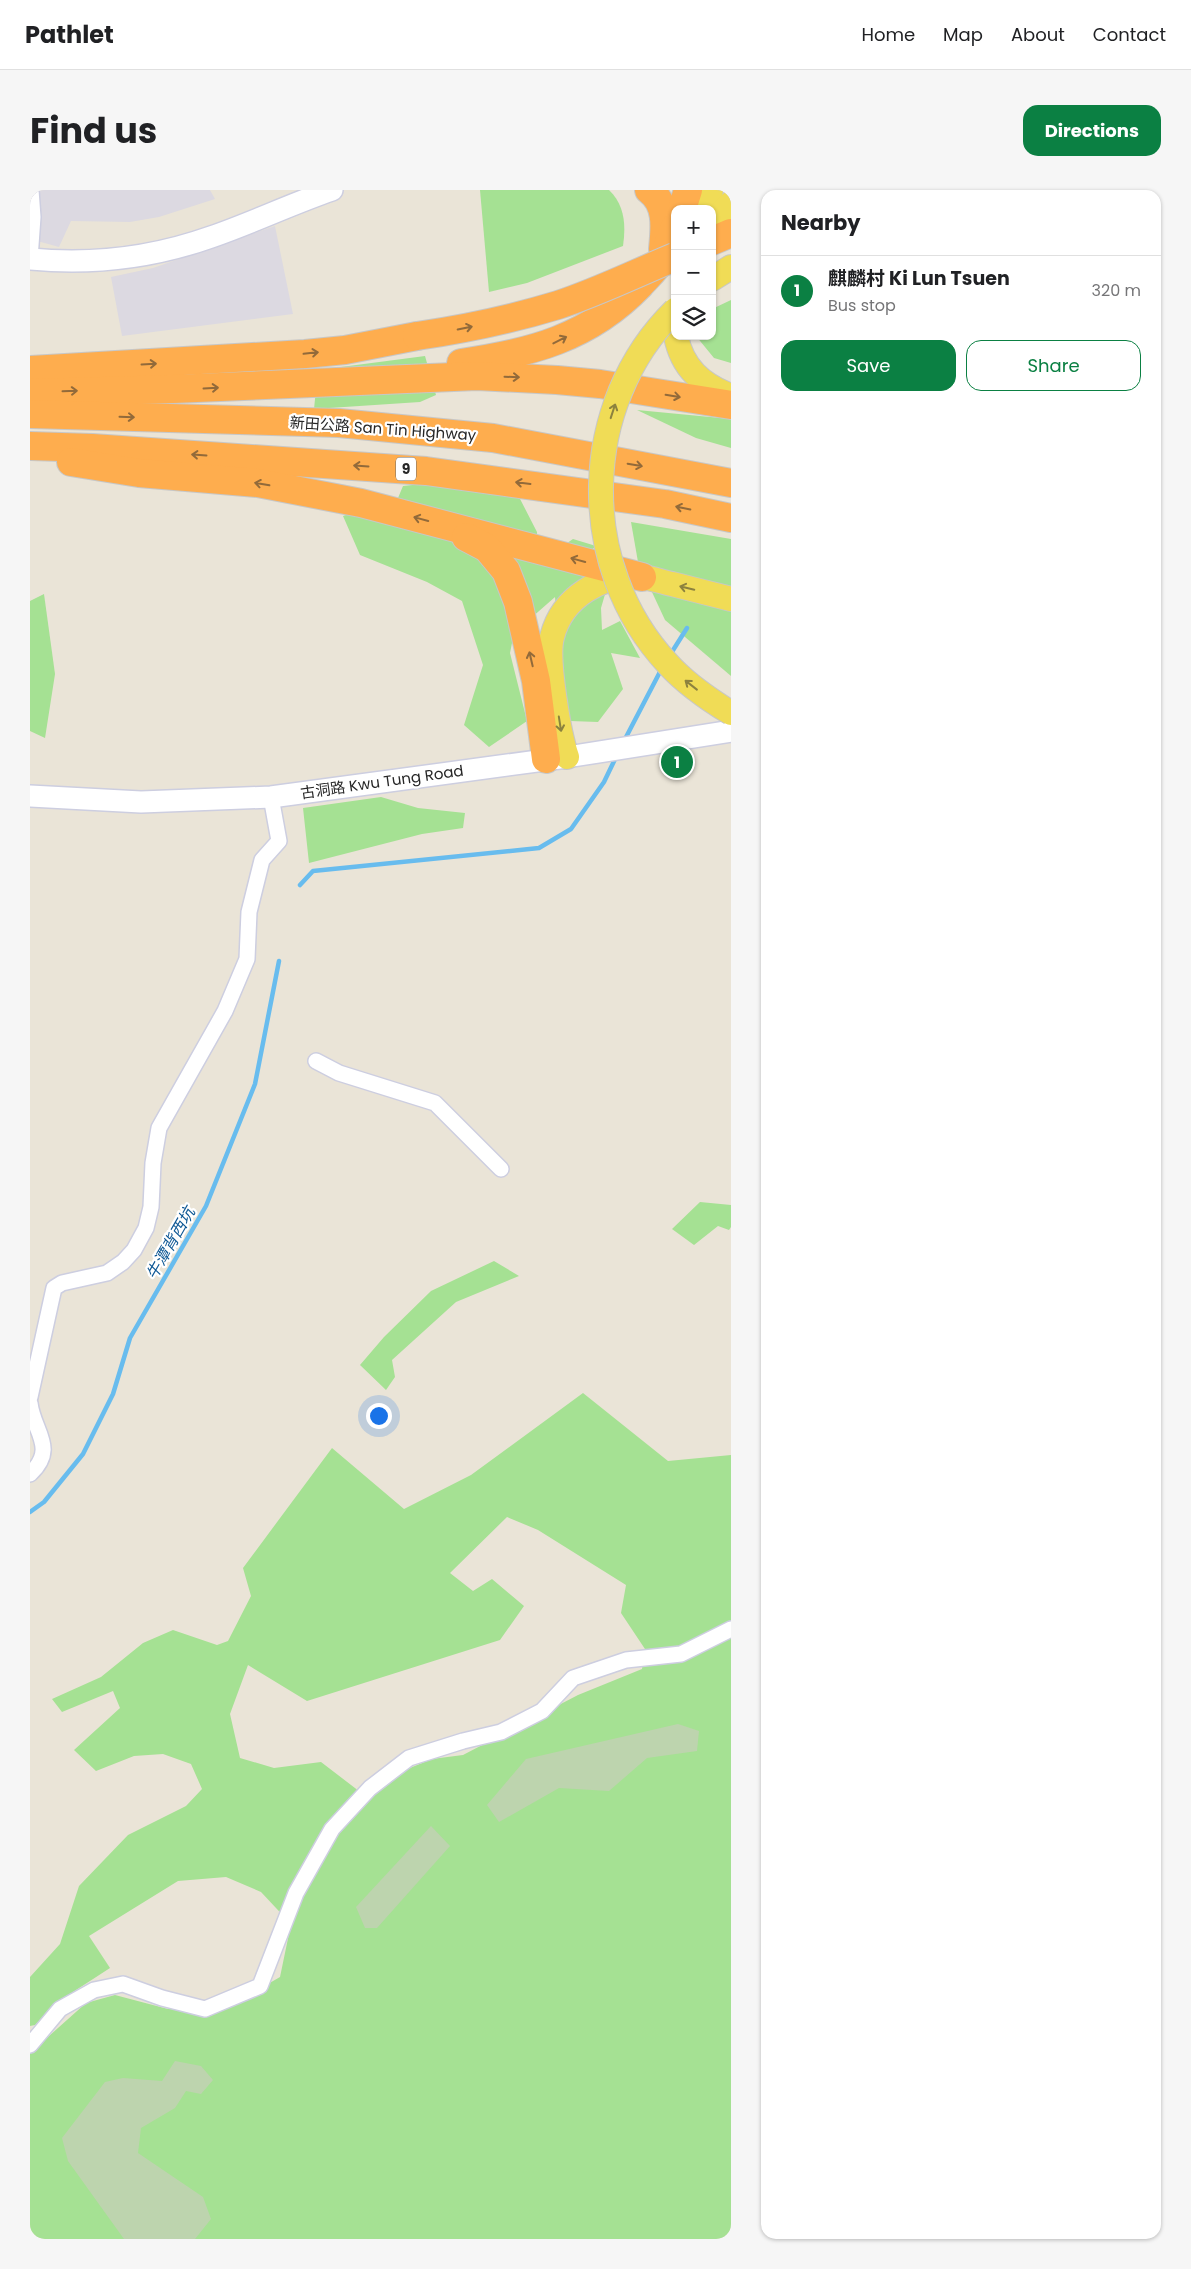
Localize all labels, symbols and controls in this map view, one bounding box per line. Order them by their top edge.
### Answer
text: Pathlet [25,18,114,51]
text: Home [861,22,915,47]
text: Map [943,22,983,47]
text: About [1011,22,1065,47]
text: Contact [1093,22,1166,47]
button: Directions [1023,105,1161,156]
text: Find us [30,106,157,155]
map controls [671,205,716,340]
button: + [671,205,716,250]
text: Nearby [781,208,861,237]
button: − [671,250,716,295]
text: 麒麟村 Ki Lun Tsuen [828,265,1010,292]
text: 1 [794,279,800,302]
text: 320 m [1092,279,1141,302]
text: Bus stop [828,294,896,317]
button: layers [671,295,716,340]
one-way arrow [456,323,472,333]
one-way arrow [552,334,567,344]
button: Save [781,340,956,391]
button: Share [966,340,1141,391]
one-way arrow [303,348,319,358]
one-way arrow [141,359,157,368]
one-way arrow [504,373,520,382]
one-way arrow [203,383,219,392]
one-way arrow [62,387,78,396]
one-way arrow [665,391,681,401]
one-way arrow [608,404,618,420]
one-way arrow [119,412,135,421]
street label: 新田公路 San Tin Highway [289,412,477,446]
one-way arrow [191,450,207,460]
road number: 9 [396,458,416,480]
one-way arrow [626,461,642,470]
one-way arrow [354,462,370,471]
one-way arrow [255,478,271,488]
one-way arrow [515,478,531,488]
one-way arrow [676,503,692,512]
one-way arrow [413,514,429,524]
one-way arrow [570,555,586,564]
one-way arrow [679,583,695,592]
one-way arrow [526,651,535,667]
one-way arrow [685,680,698,691]
one-way arrow [555,716,565,732]
pin: 1 [661,743,693,781]
street label: 古洞路 Kwu Tung Road [299,760,465,803]
water label: 牛潭背西坑 [140,1201,201,1284]
your location [366,1403,392,1429]

